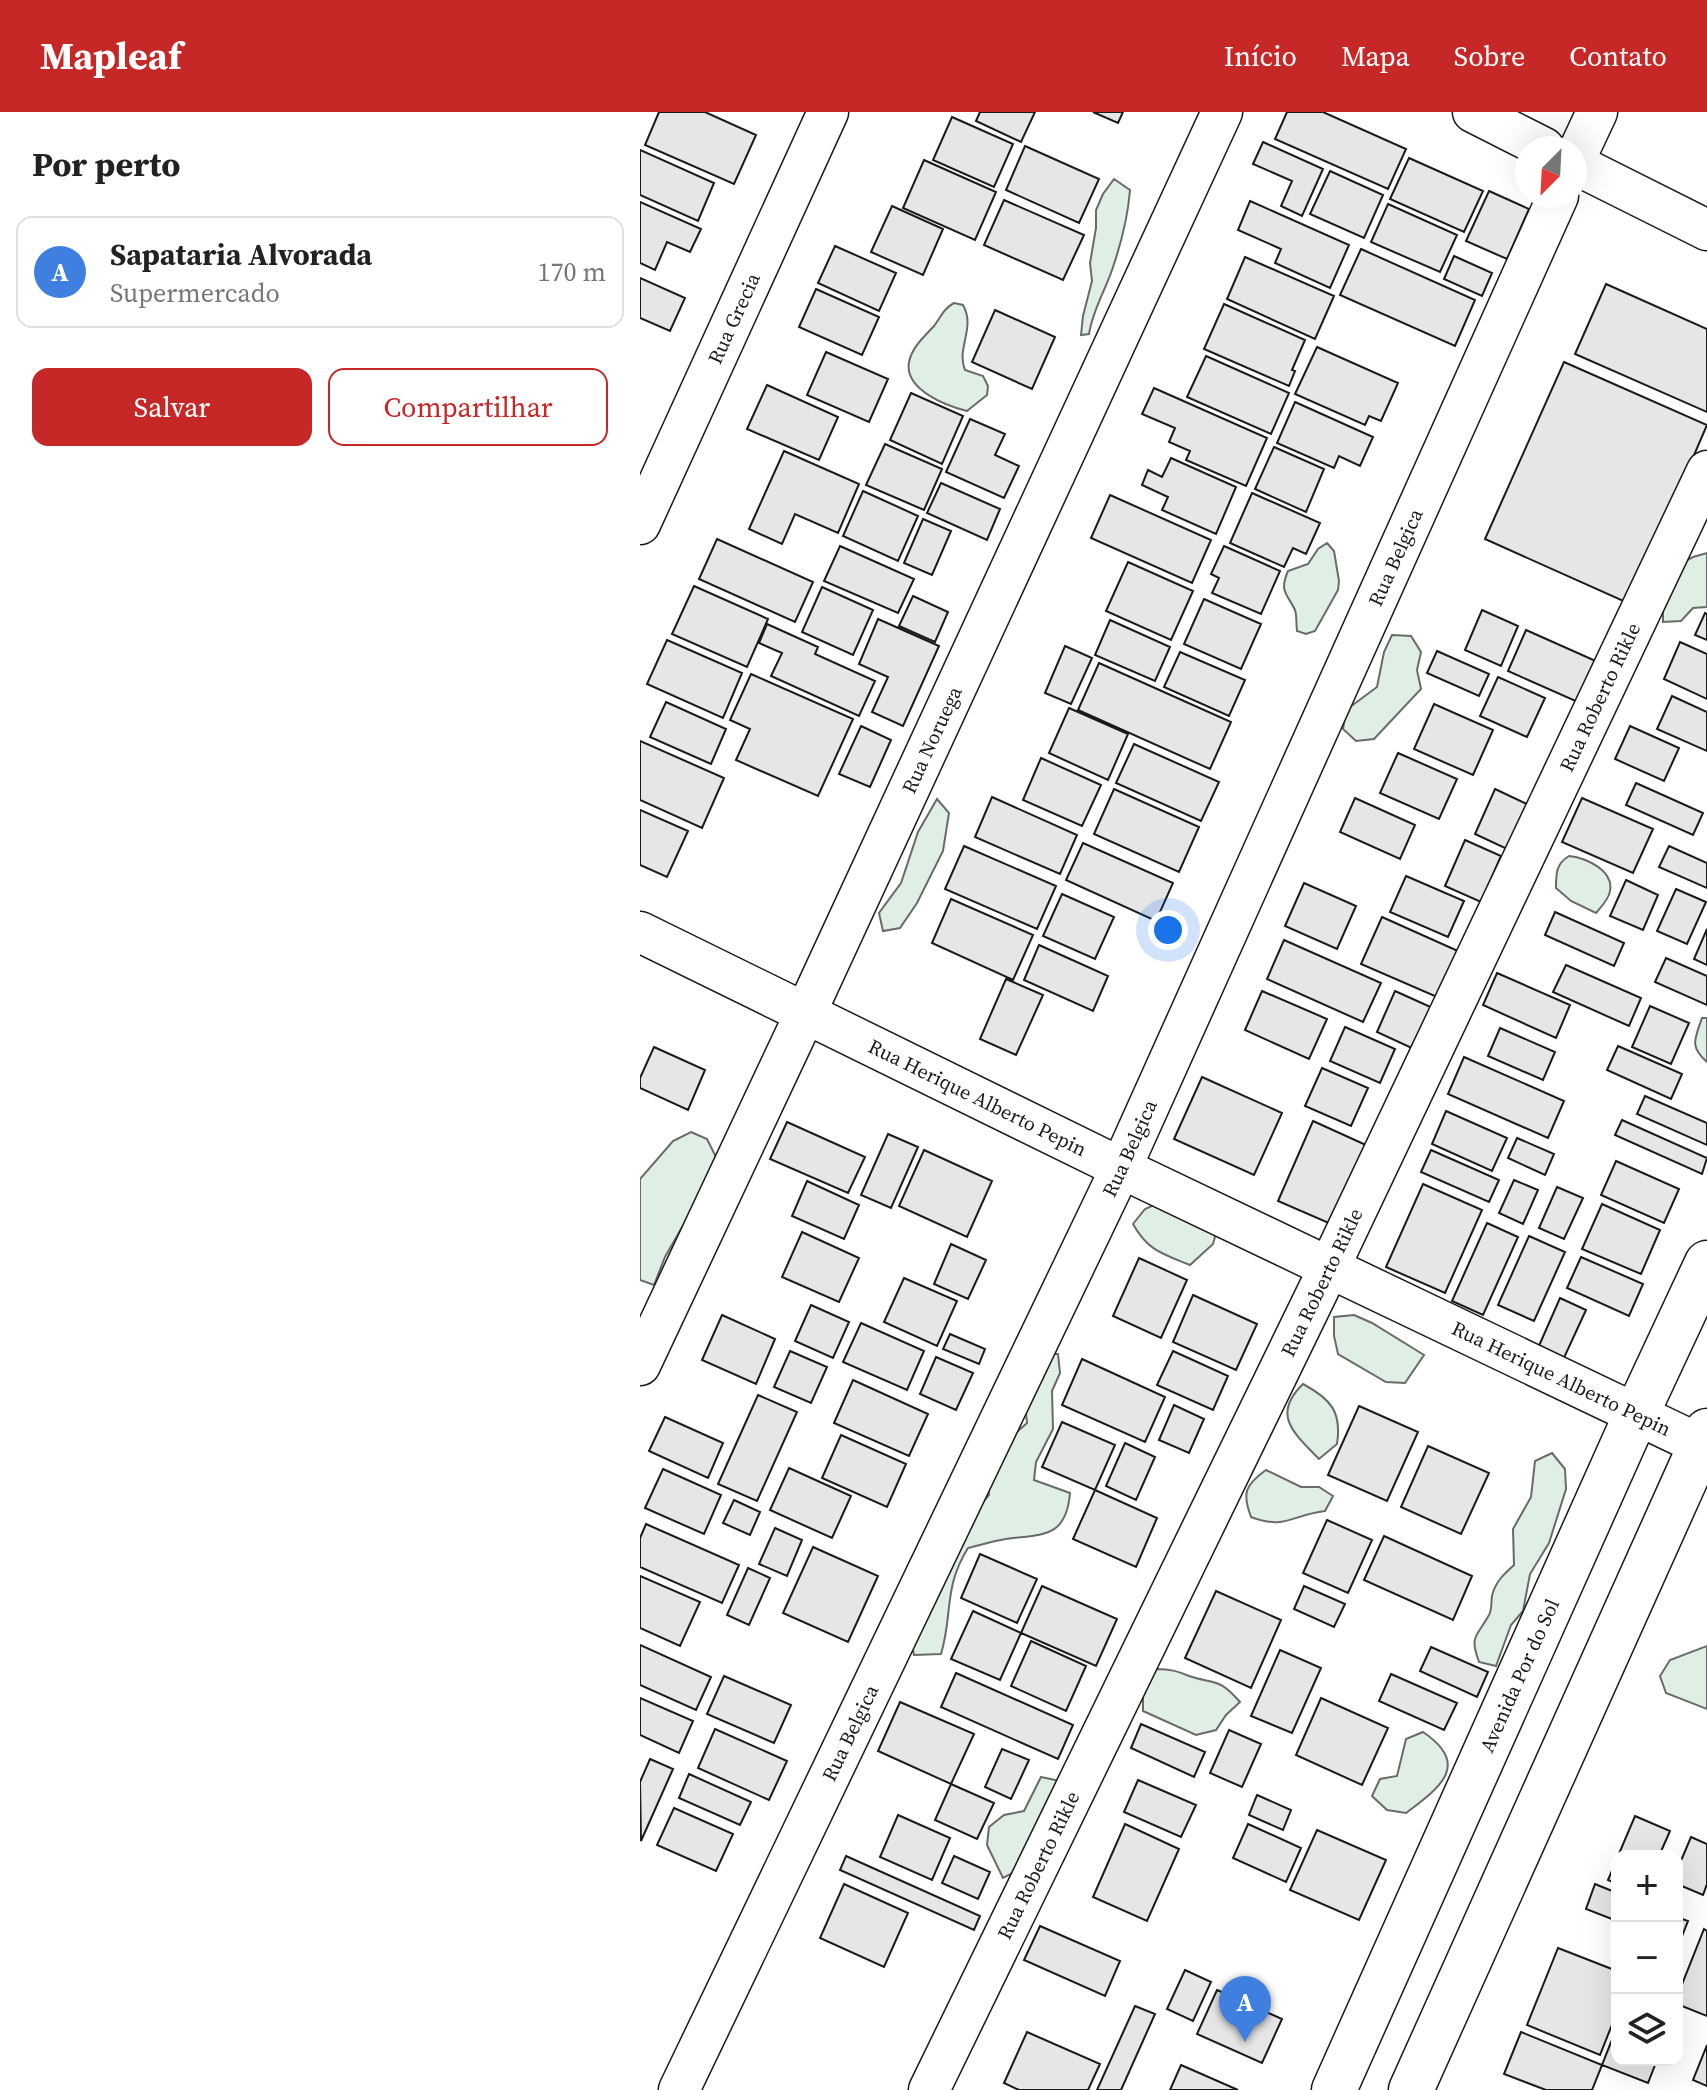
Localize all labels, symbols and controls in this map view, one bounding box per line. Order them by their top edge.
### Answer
text: Mapleaf [40,30,182,82]
text: Início [1224,37,1297,75]
text: Mapa [1341,37,1410,75]
text: Sobre [1454,37,1525,75]
text: Contato [1569,37,1667,75]
north arrow [1515,136,1587,208]
text: Por perto [32,141,180,187]
text: Sapataria Alvorada [110,234,372,275]
text: A [51,254,69,290]
text: 170 m [538,254,606,290]
street label: Rua Grecia [701,268,767,368]
text: Supermercado [110,275,280,311]
button: Salvar [32,368,312,446]
button: Compartilhar [328,368,608,446]
street label: Rua Belgica [1361,503,1430,611]
street label: Rua Roberto Rikle [1552,618,1647,776]
street label: Rua Noruega [895,681,969,798]
your location [1148,910,1188,950]
street label: Rua Herique Alberto Pepin [864,1032,1091,1163]
street label: Rua Belgica [1095,1094,1164,1202]
street label: Rua Roberto Rikle [1274,1203,1369,1361]
street label: Rua Herique Alberto Pepin [1447,1314,1676,1443]
street label: Avenida Por do Sol [1473,1594,1566,1757]
street label: Rua Belgica [815,1679,886,1786]
street label: Rua Roberto Rikle [990,1786,1086,1944]
map controls [1611,1850,1683,2066]
button: + [1611,1850,1683,1922]
button: − [1611,1922,1683,1994]
pin: A [1219,1976,1271,2042]
button: layers [1611,1994,1683,2066]

